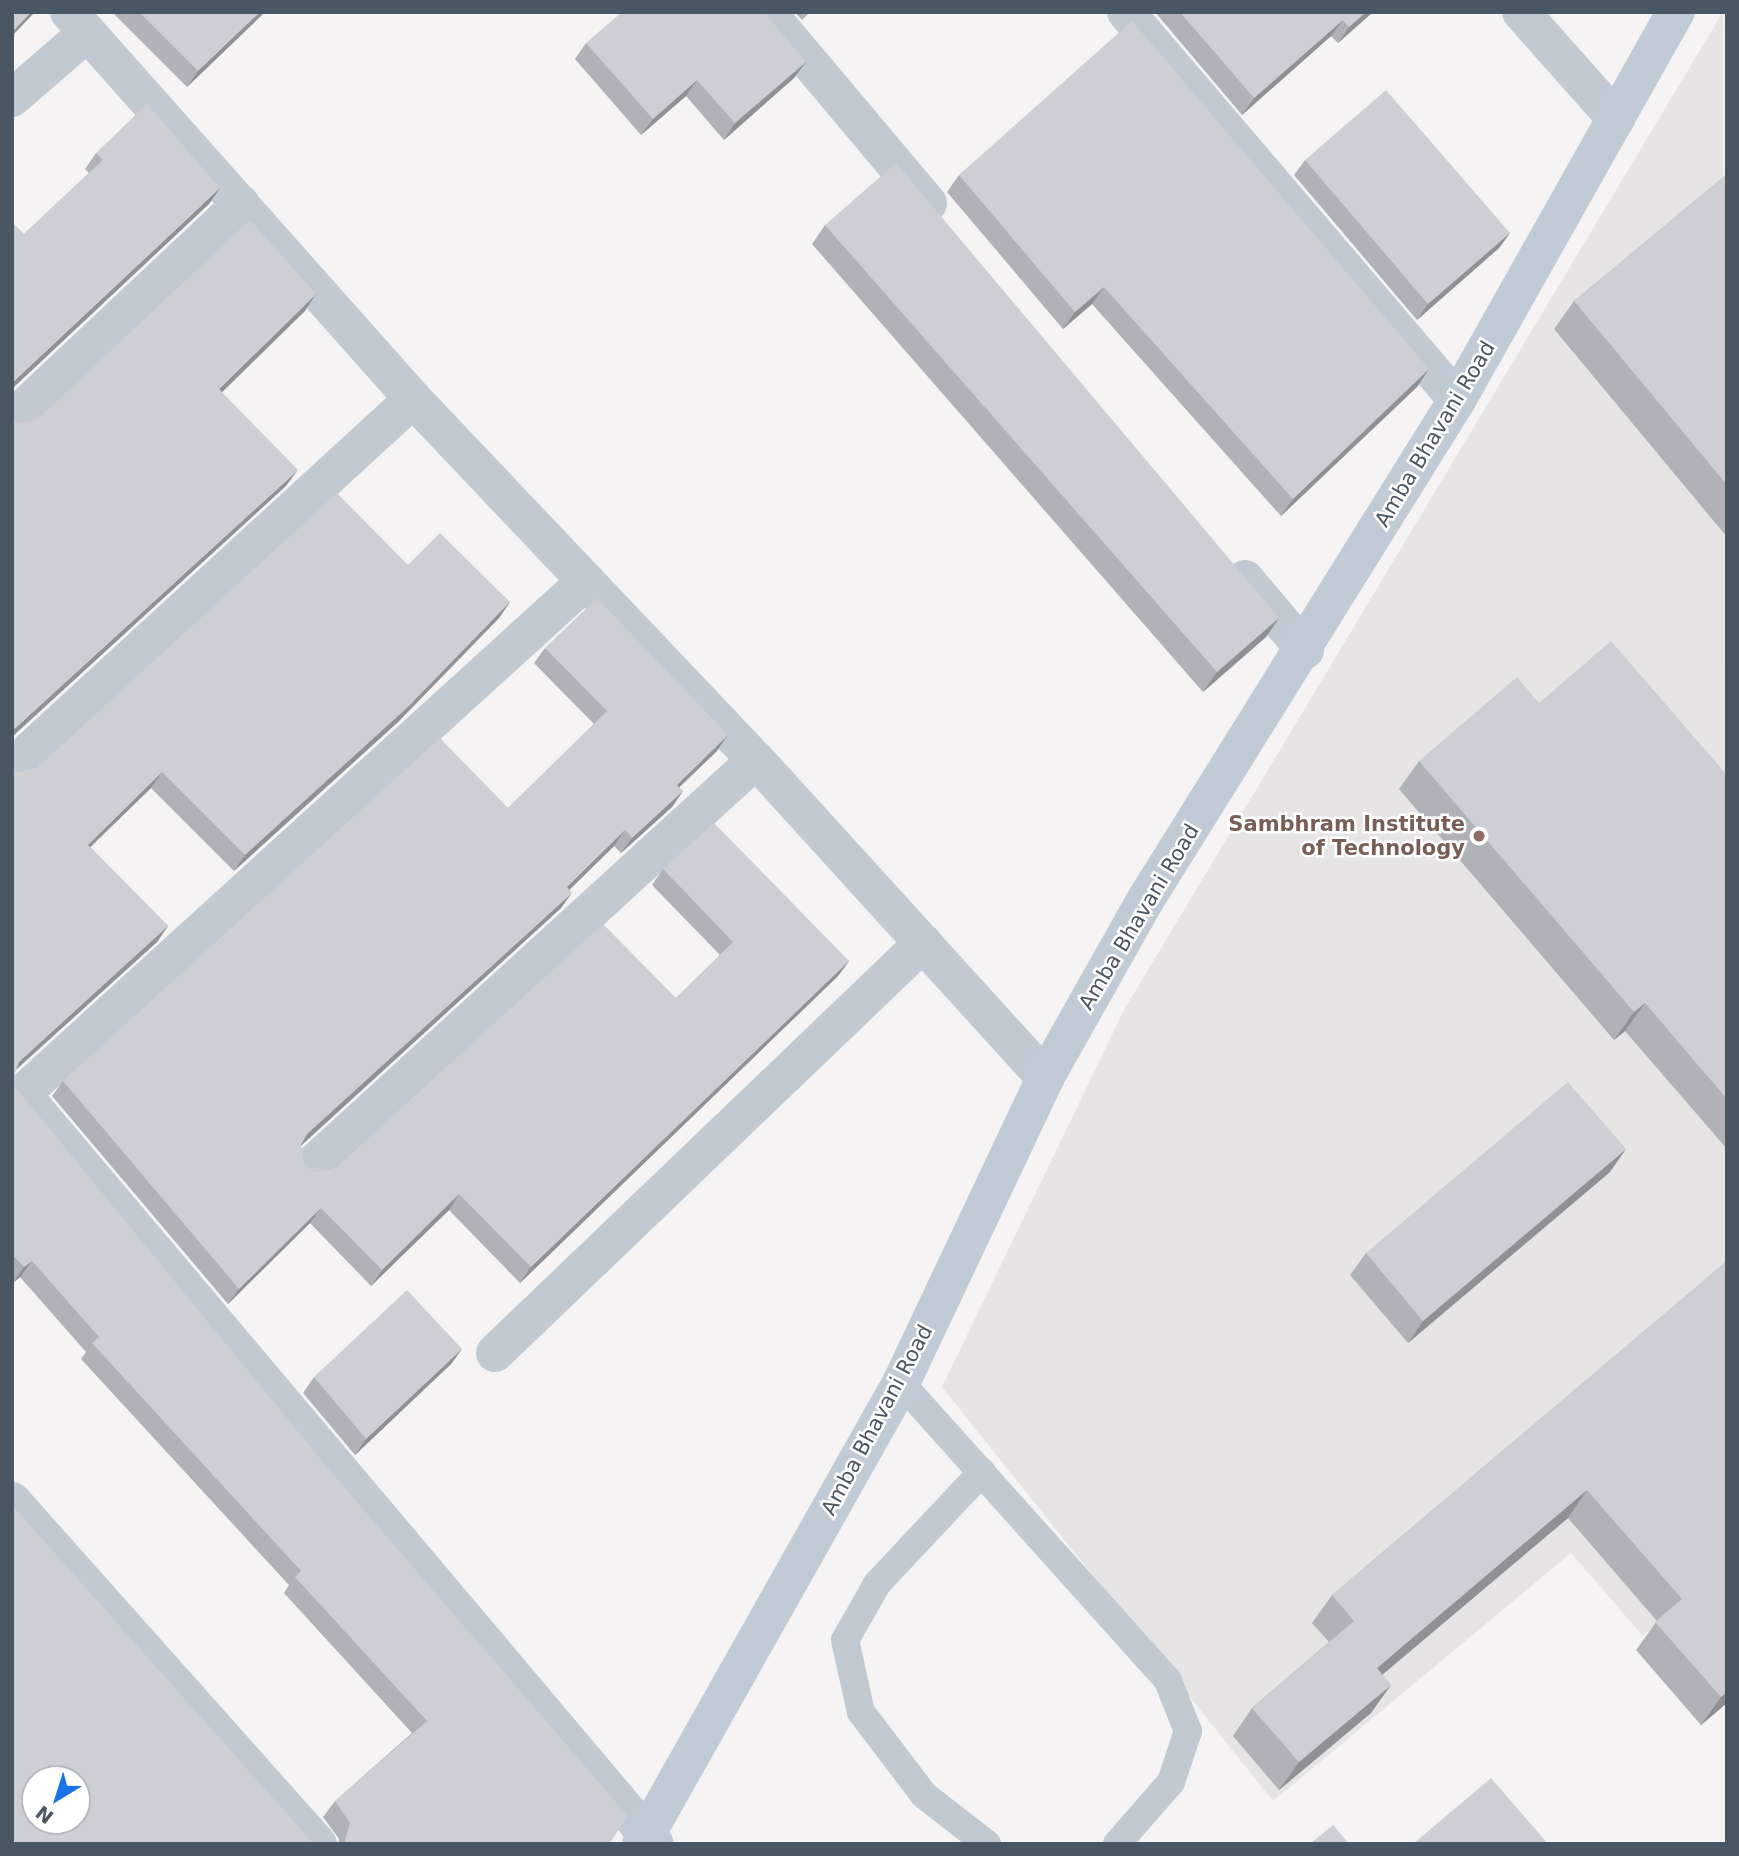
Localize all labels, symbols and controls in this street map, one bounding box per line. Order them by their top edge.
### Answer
street label: Amba Bhavani Road [1370,337,1500,531]
place label: Sambhram Institute of Technology [1228,811,1465,861]
street label: Amba Bhavani Road [1074,820,1204,1014]
marker: Sambhram Institute of Technology [1471,828,1487,844]
street label: Amba Bhavani Road [816,1320,938,1520]
north arrow [21,1765,91,1835]
text: N [31,1801,57,1829]

